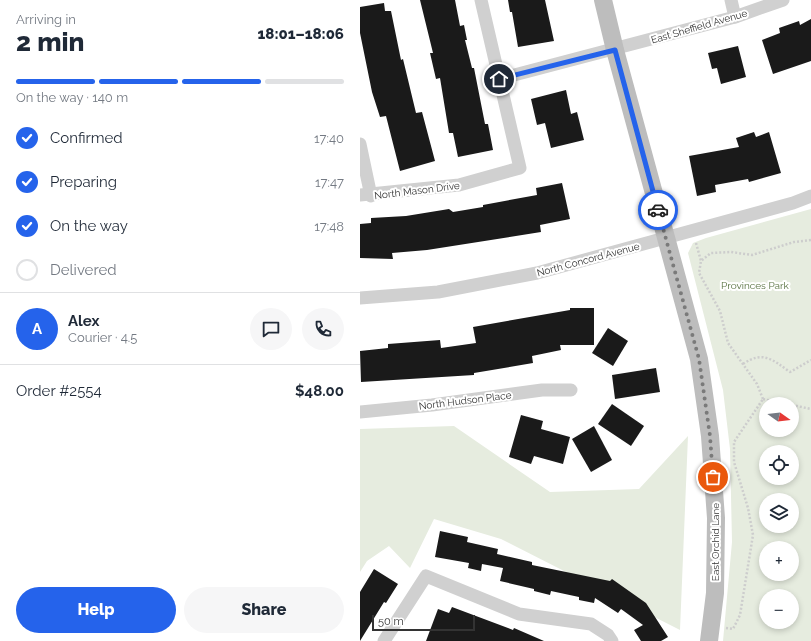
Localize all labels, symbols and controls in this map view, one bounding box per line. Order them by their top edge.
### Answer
street label: East Sheffield Avenue [650,7,749,45]
text: Arriving in [16,12,76,27]
text: 18:01–18:06 [258,25,344,43]
text: 2 min [16,27,84,57]
pin [482,62,516,96]
icon: home [488,68,510,90]
text: On the way · 140 m [16,90,128,105]
icon: check [16,127,38,149]
text: Confirmed [50,129,123,147]
text: 17:40 [314,131,344,146]
icon: check [16,171,38,193]
text: Preparing [50,173,117,191]
text: 17:47 [315,175,344,190]
street label: North Mason Drive [374,180,461,201]
courier [638,190,678,230]
icon: car [647,199,669,221]
icon: check [16,215,38,237]
text: On the way [50,217,128,235]
text: 17:48 [314,219,344,234]
street label: North Concord Avenue [536,240,641,278]
text: Delivered [50,261,117,279]
park label: Provinces Park [721,280,790,291]
button: chat [250,308,292,350]
button: phone [302,308,344,350]
text: Alex [68,312,99,330]
text: A [32,320,42,338]
text: Courier · 4.5 [68,330,137,345]
text: Order #2554 [16,382,102,400]
text: $48.00 [295,382,344,400]
street label: North Hudson Place [418,389,512,412]
north arrow [759,397,799,437]
map controls [759,397,799,629]
button: locate [759,445,799,485]
pin [696,460,730,494]
icon: bag [702,466,724,488]
button: layers [759,493,799,533]
street label: East Orchid Lane [710,503,721,581]
button: + [759,541,799,581]
button: Help [16,587,176,633]
button: Share [184,587,344,633]
button: − [759,589,799,629]
scale bar [372,613,475,632]
text: 50 m [378,615,404,628]

